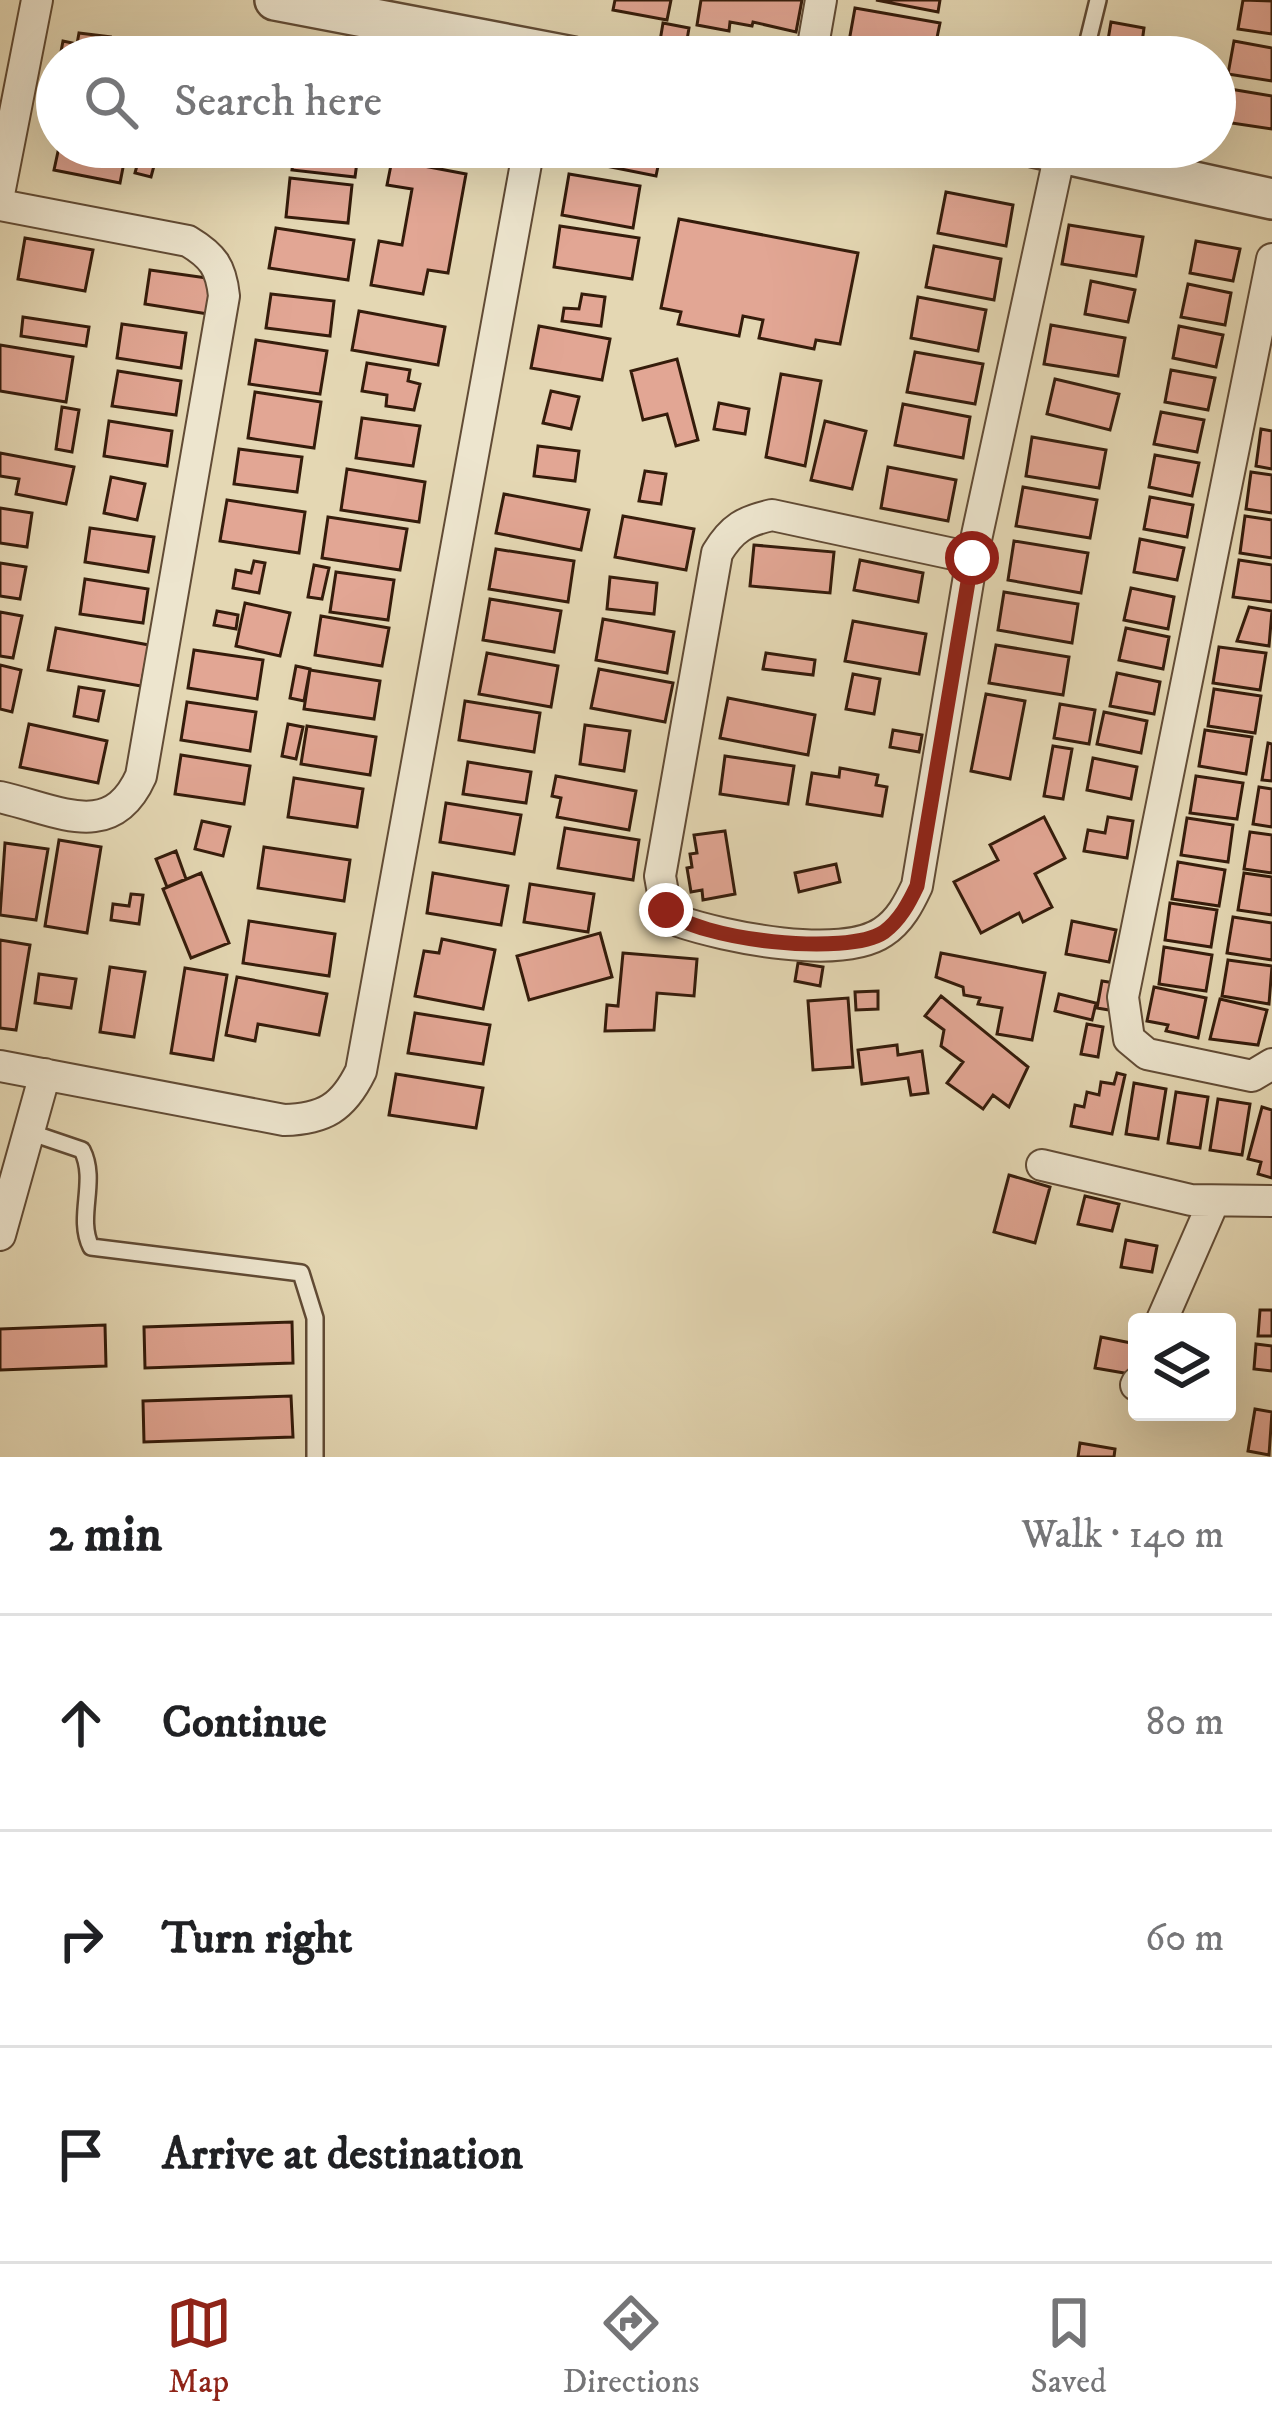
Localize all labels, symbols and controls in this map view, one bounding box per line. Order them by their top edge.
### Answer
search box [36,36,1236,168]
icon: search [78,69,144,135]
text: Search here [174,74,382,130]
route start [945,531,999,585]
route end [639,883,693,937]
map controls [1128,1313,1236,1421]
button: layers [1128,1313,1236,1421]
text: 2 min [48,1503,162,1567]
text: Walk · 140 m [1021,1511,1224,1560]
icon: ahead [48,1690,114,1756]
text: Continue [162,1695,327,1751]
text: 80 m [1146,1698,1224,1747]
icon: right [48,1906,114,1972]
text: Turn right [162,1911,352,1967]
text: 60 m [1145,1914,1224,1963]
icon: arrive [48,2122,114,2188]
text: Arrive at destination [162,2127,523,2183]
tab: Map [166,2290,232,2403]
tab: Directions [563,2290,699,2403]
tab: Saved [1031,2290,1106,2403]

